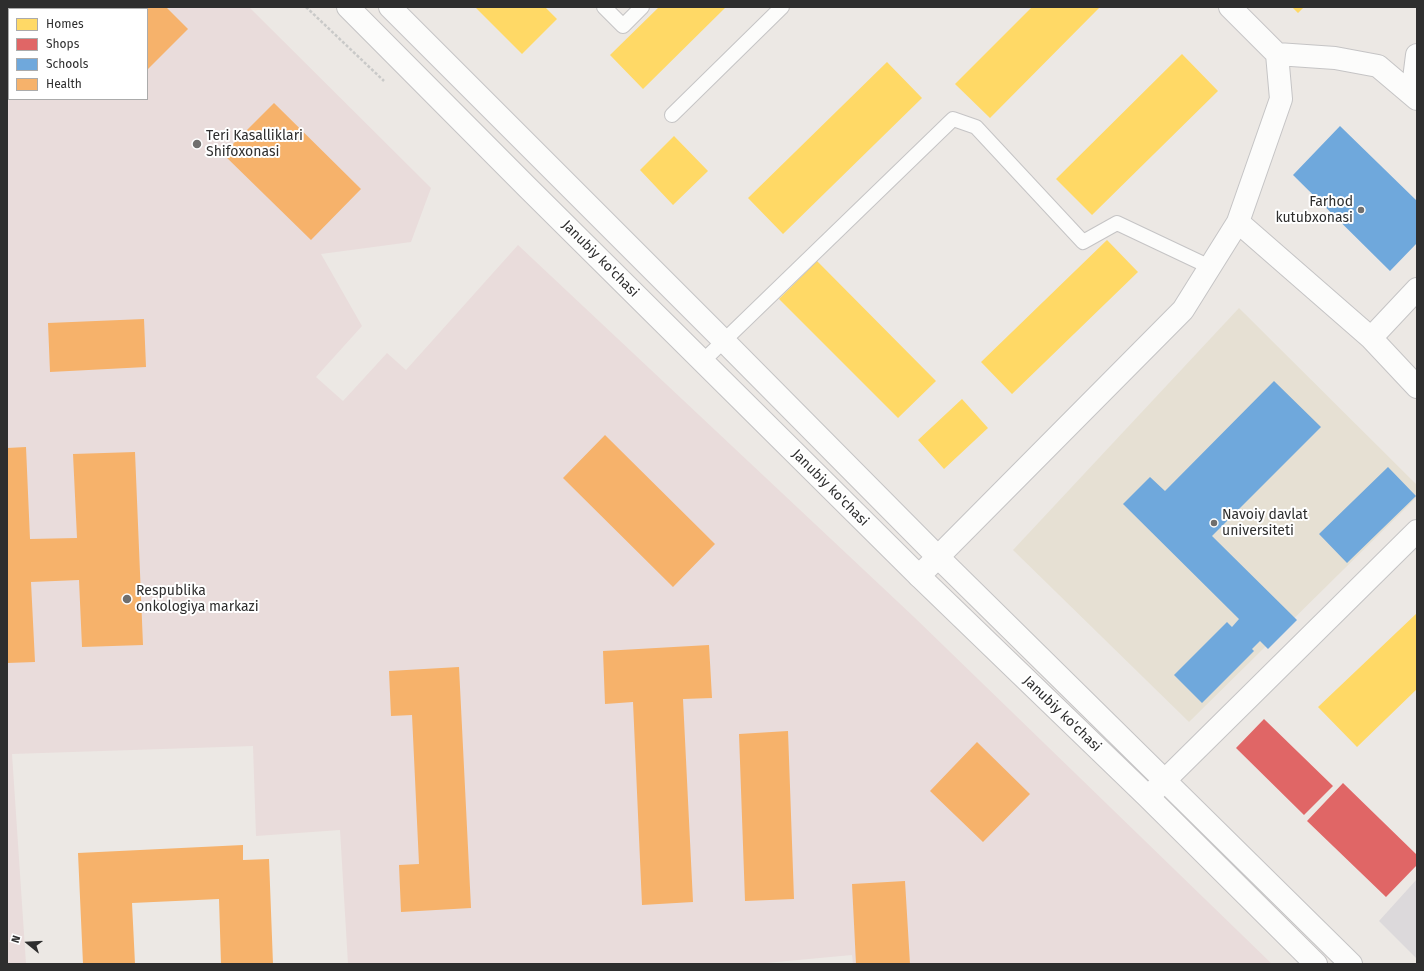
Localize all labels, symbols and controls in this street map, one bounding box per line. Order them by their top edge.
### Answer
legend [8,8,148,100]
text: Homes [46,17,84,31]
text: Shops [46,37,79,51]
text: Schools [46,57,88,71]
text: Health [46,77,82,91]
place label: Teri Kasalliklari Shifoxonasi [206,128,303,160]
marker: Teri Kasalliklari Shifoxonasi [191,138,203,150]
place label: Farhod kutubxonasi [1275,194,1353,226]
marker: Farhod kutubxonasi [1356,205,1366,215]
street label: Janubiy ko'chasi [558,217,642,301]
street label: Janubiy ko'chasi [788,446,872,530]
place label: Navoiy davlat universiteti [1222,507,1308,540]
marker: Navoiy davlat universiteti [1209,518,1219,528]
place label: Respublika onkologiya markazi [136,583,259,616]
marker: Respublika onkologiya markazi [121,593,133,605]
street label: Janubiy ko'chasi [1019,673,1105,755]
north arrow [8,923,48,963]
text: N [9,934,23,945]

